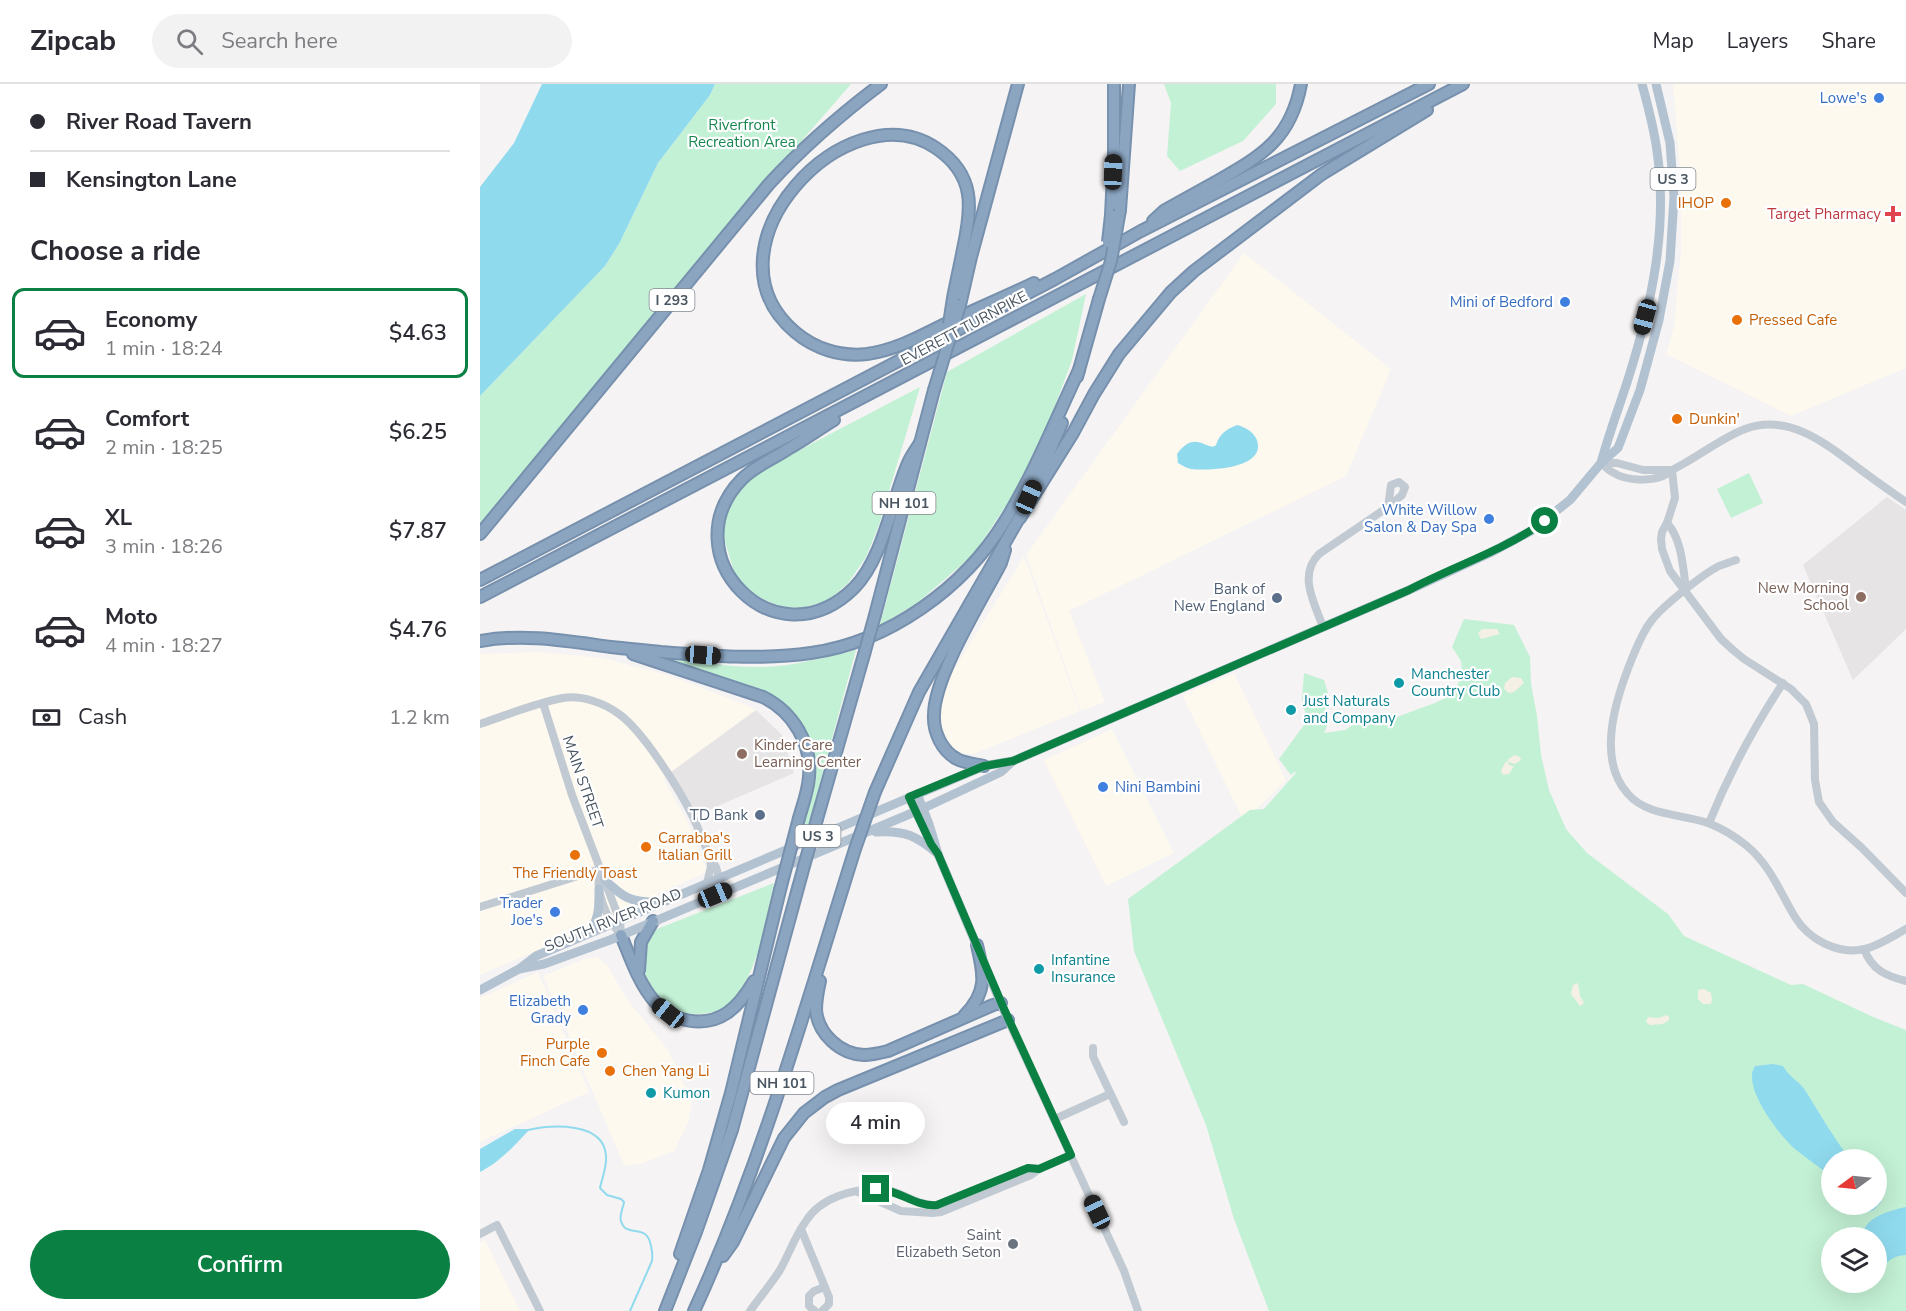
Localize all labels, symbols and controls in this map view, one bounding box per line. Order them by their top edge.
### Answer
search box [152,14,572,68]
text: Zipcab [30,22,116,60]
icon: search [173,25,206,58]
text: Search here [221,26,338,56]
text: Map [1652,27,1694,55]
text: Layers [1727,27,1788,55]
text: Share [1821,27,1876,55]
place label: Lowe's [1820,88,1867,108]
marker: Lowe's [1872,91,1886,105]
text: River Road Tavern [66,107,252,137]
park label: Riverfront Recreation Area [688,115,796,152]
car [1103,154,1123,190]
text: Kensington Lane [66,165,237,195]
road number: US 3 [1650,168,1696,190]
place label: IHOP [1678,193,1714,213]
marker: IHOP [1719,196,1733,210]
place label: Target Pharmacy [1767,204,1881,224]
marker: Target Pharmacy [1886,207,1900,221]
text: Choose a ride [30,233,201,270]
street label: EVERETT TURNPIKE [897,286,1031,370]
road number: I 293 [650,289,694,311]
place label: Mini of Bedford [1450,292,1553,312]
marker: Mini of Bedford [1558,295,1572,309]
car [1632,297,1658,337]
text: Economy [105,305,197,335]
icon: car [33,306,87,360]
place label: Pressed Cafe [1749,310,1837,330]
marker: Pressed Cafe [1730,313,1744,327]
text: $4.63 [389,318,447,348]
text: 1 min · 18:24 [105,335,223,362]
text: Comfort [105,404,189,434]
icon: car [33,405,87,459]
place label: Dunkin' [1689,409,1740,429]
marker: Dunkin' [1670,412,1684,426]
text: $6.25 [389,417,447,447]
text: 2 min · 18:25 [105,434,223,461]
car [1013,477,1045,517]
road number: NH 101 [872,492,936,514]
place label: White Willow Salon & Day Spa [1364,500,1477,537]
text: XL [105,503,132,533]
icon: car [33,504,87,558]
route start [1531,507,1558,534]
marker: White Willow Salon & Day Spa [1482,512,1496,526]
text: $7.87 [389,516,447,546]
text: 3 min · 18:26 [105,533,223,560]
place label: New Morning School [1758,578,1850,615]
place label: Bank of New England [1174,579,1266,616]
marker: New Morning School [1854,590,1868,604]
marker: Bank of New England [1270,591,1284,605]
text: Moto [105,602,158,632]
icon: car [33,603,87,657]
text: $4.76 [389,615,447,645]
text: 4 min · 18:27 [105,632,223,659]
car [684,645,722,665]
place label: Manchester Country Club [1411,664,1500,701]
marker: Manchester Country Club [1392,676,1406,690]
place label: Just Naturals and Company [1302,691,1396,728]
icon: cash [30,701,63,734]
text: Cash [78,702,127,732]
marker: Just Naturals and Company [1284,703,1298,717]
text: 1.2 km [389,704,450,731]
street label: MAIN STREET [558,733,608,831]
place label: Kinder Care Learning Center [754,735,862,772]
marker: Kinder Care Learning Center [735,747,749,761]
place label: Nini Bambini [1115,777,1201,797]
marker: Nini Bambini [1096,780,1110,794]
place label: TD Bank [690,805,748,825]
marker: TD Bank [753,808,767,822]
road number: US 3 [796,825,840,847]
place label: Carrabba's Italian Grill [658,828,732,865]
marker: Carrabba's Italian Grill [639,840,653,854]
marker: The Friendly Toast [568,848,582,862]
place label: The Friendly Toast [513,863,638,883]
car [695,880,735,910]
street label: SOUTH RIVER ROAD [541,883,685,957]
place label: Trader Joe's [500,893,544,930]
marker: Trader Joe's [548,905,562,919]
place label: Infantine Insurance [1051,950,1116,987]
marker: Infantine Insurance [1032,962,1046,976]
place label: Elizabeth Grady [509,991,571,1028]
car [648,995,688,1031]
marker: Elizabeth Grady [576,1003,590,1017]
place label: Purple Finch Cafe [520,1034,590,1071]
marker: Purple Finch Cafe [595,1046,609,1060]
place label: Chen Yang Li [622,1061,710,1081]
marker: Chen Yang Li [603,1064,617,1078]
road number: NH 101 [750,1072,814,1094]
place label: Kumon [663,1083,710,1103]
marker: Kumon [644,1086,658,1100]
callout: 4 min [826,1102,926,1144]
text: 4 min [850,1109,901,1136]
north arrow [1821,1149,1887,1215]
map controls [1821,1149,1887,1293]
route end [862,1175,889,1202]
car [1081,1192,1113,1232]
place label: Saint Elizabeth Seton [896,1225,1002,1262]
button: layers [1821,1227,1887,1293]
button: Confirm [30,1230,450,1299]
marker: Saint Elizabeth Seton [1006,1237,1020,1251]

